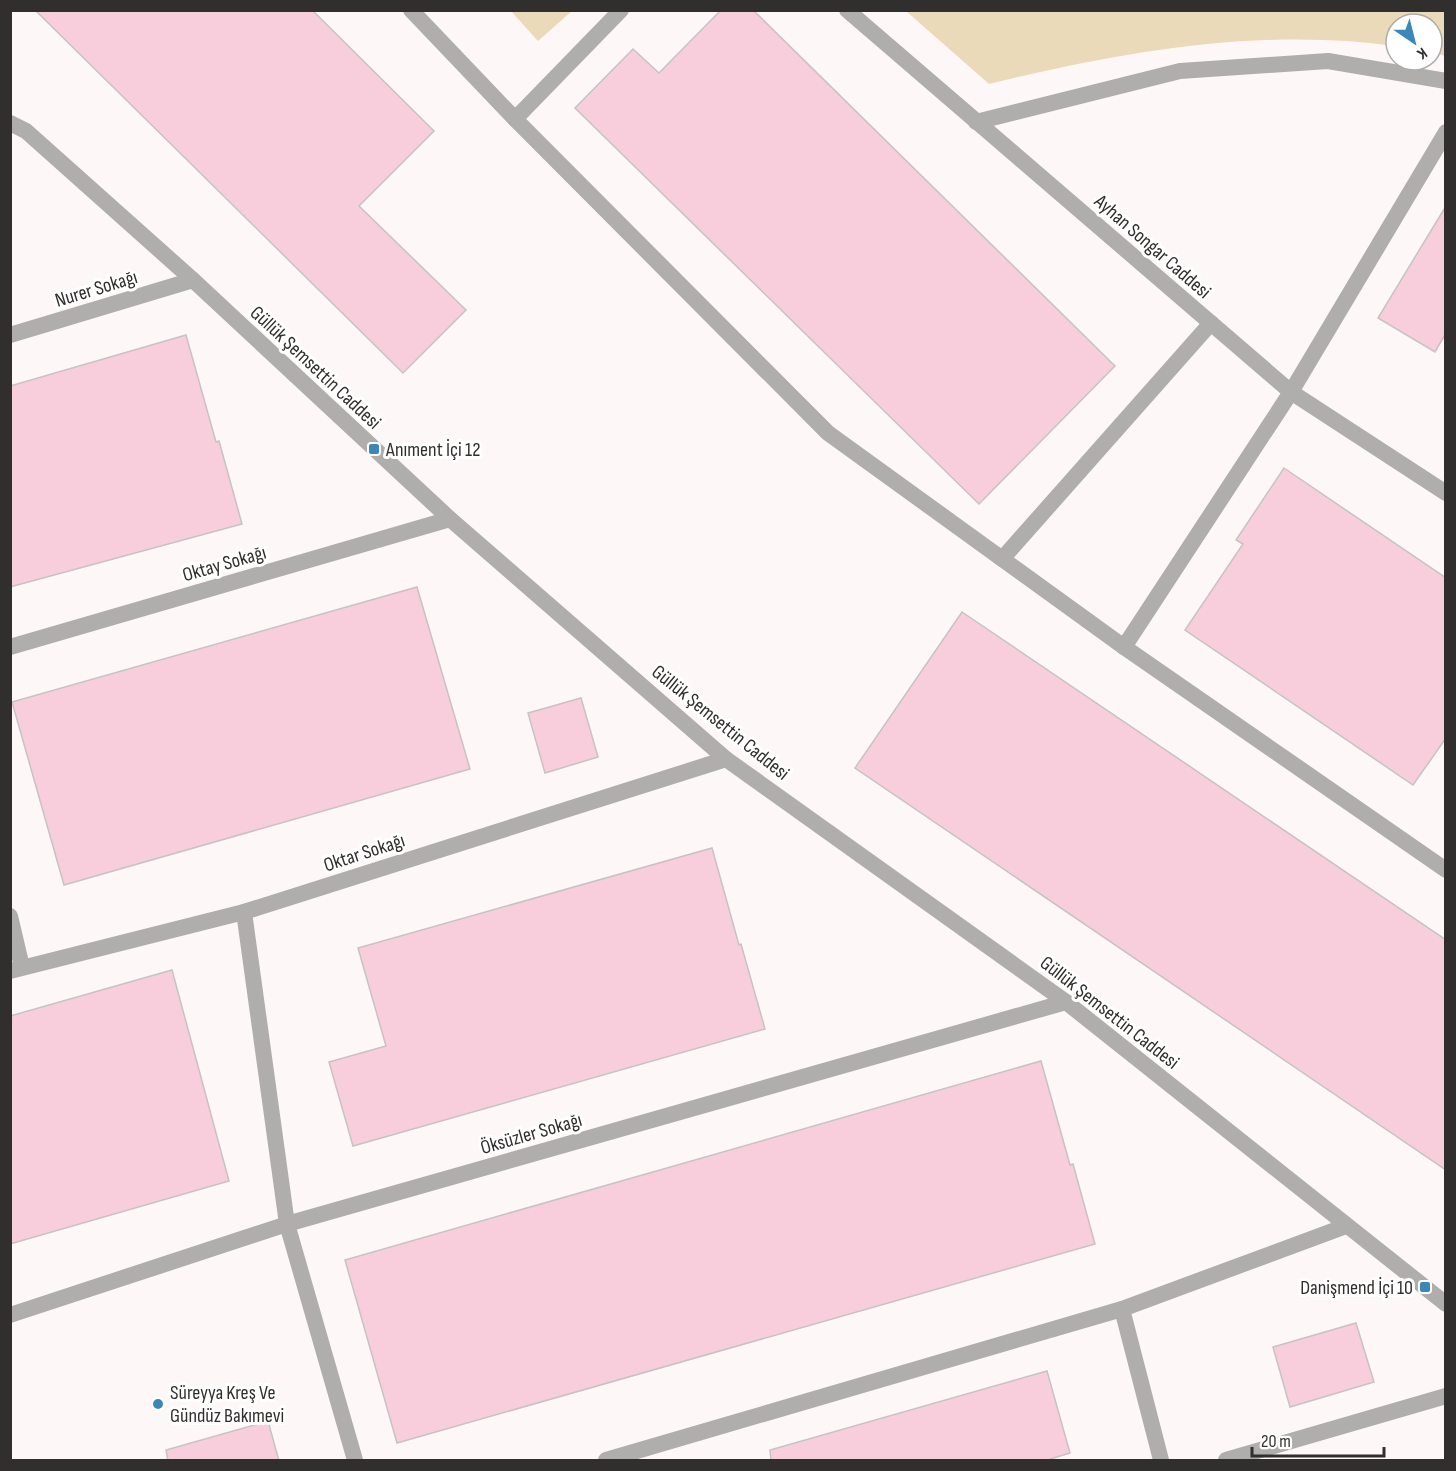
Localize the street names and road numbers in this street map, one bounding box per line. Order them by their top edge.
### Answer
street label: Ayhan Songar Caddesi [1088,189,1215,304]
street label: Nurer Sokağı [52,265,140,313]
street label: Güllük Şemsettin Caddesi [245,301,386,434]
street label: Oktay Sokağı [180,541,269,587]
street label: Güllük Şemsettin Caddesi [647,660,794,786]
street label: Oktar Sokağı [321,829,408,877]
street label: Güllük Şemsettin Caddesi [1035,951,1184,1075]
street label: Öksüzler Sokağı [478,1108,585,1160]

